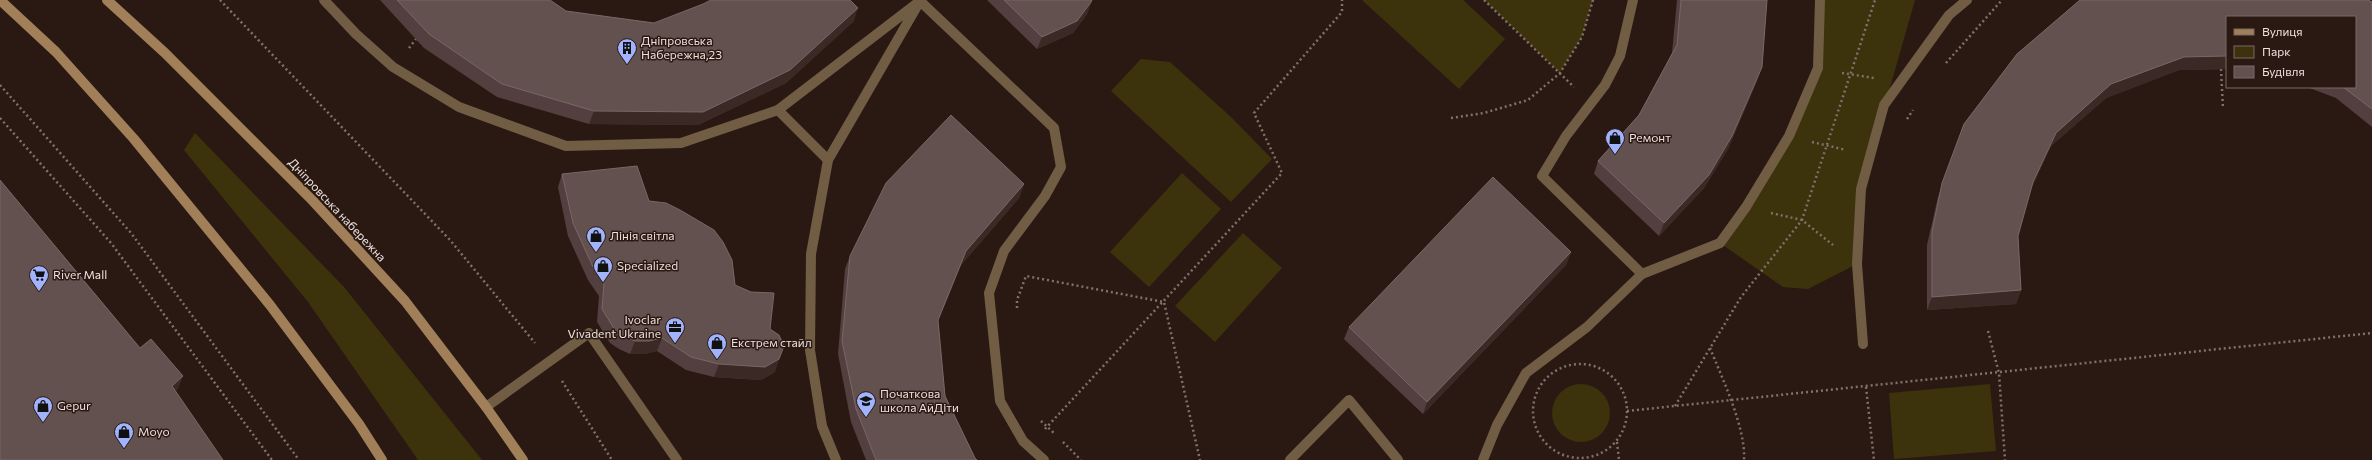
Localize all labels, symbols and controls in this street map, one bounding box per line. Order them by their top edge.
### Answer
legend [2226,16,2356,88]
text: Вулиця [2262,24,2303,38]
place label: Дніпровська Набережна,23 [641,33,722,61]
building icon: Дніпровська Набережна,23 [616,37,638,65]
text: Парк [2262,44,2291,58]
text: Будівля [2262,64,2305,78]
shop icon: Ремонт [1604,127,1626,155]
place label: Ремонт [1629,130,1671,144]
street label: Дніпровська набережна [286,155,389,264]
shop icon: Лінія світла [585,225,607,253]
place label: Лінія світла [610,228,675,242]
shop icon: Specialized [592,255,614,283]
place label: Specialized [617,258,678,272]
supermarket icon: River Mall [28,264,50,292]
place label: River Mall [53,267,107,281]
place label: Ivoclar Vivadent Ukraine [568,312,661,340]
office icon: Ivoclar Vivadent Ukraine [664,316,686,344]
shop icon: Екстрем стайл [706,332,728,360]
place label: Екстрем стайл [731,335,812,349]
place label: Початкова школа АйДіти [880,386,959,414]
school or university icon: Початкова школа АйДіти [855,390,877,418]
shop icon: Gepur [32,395,54,423]
place label: Gepur [57,398,91,412]
shop icon: Moyo [113,421,135,449]
place label: Moyo [138,424,170,438]

